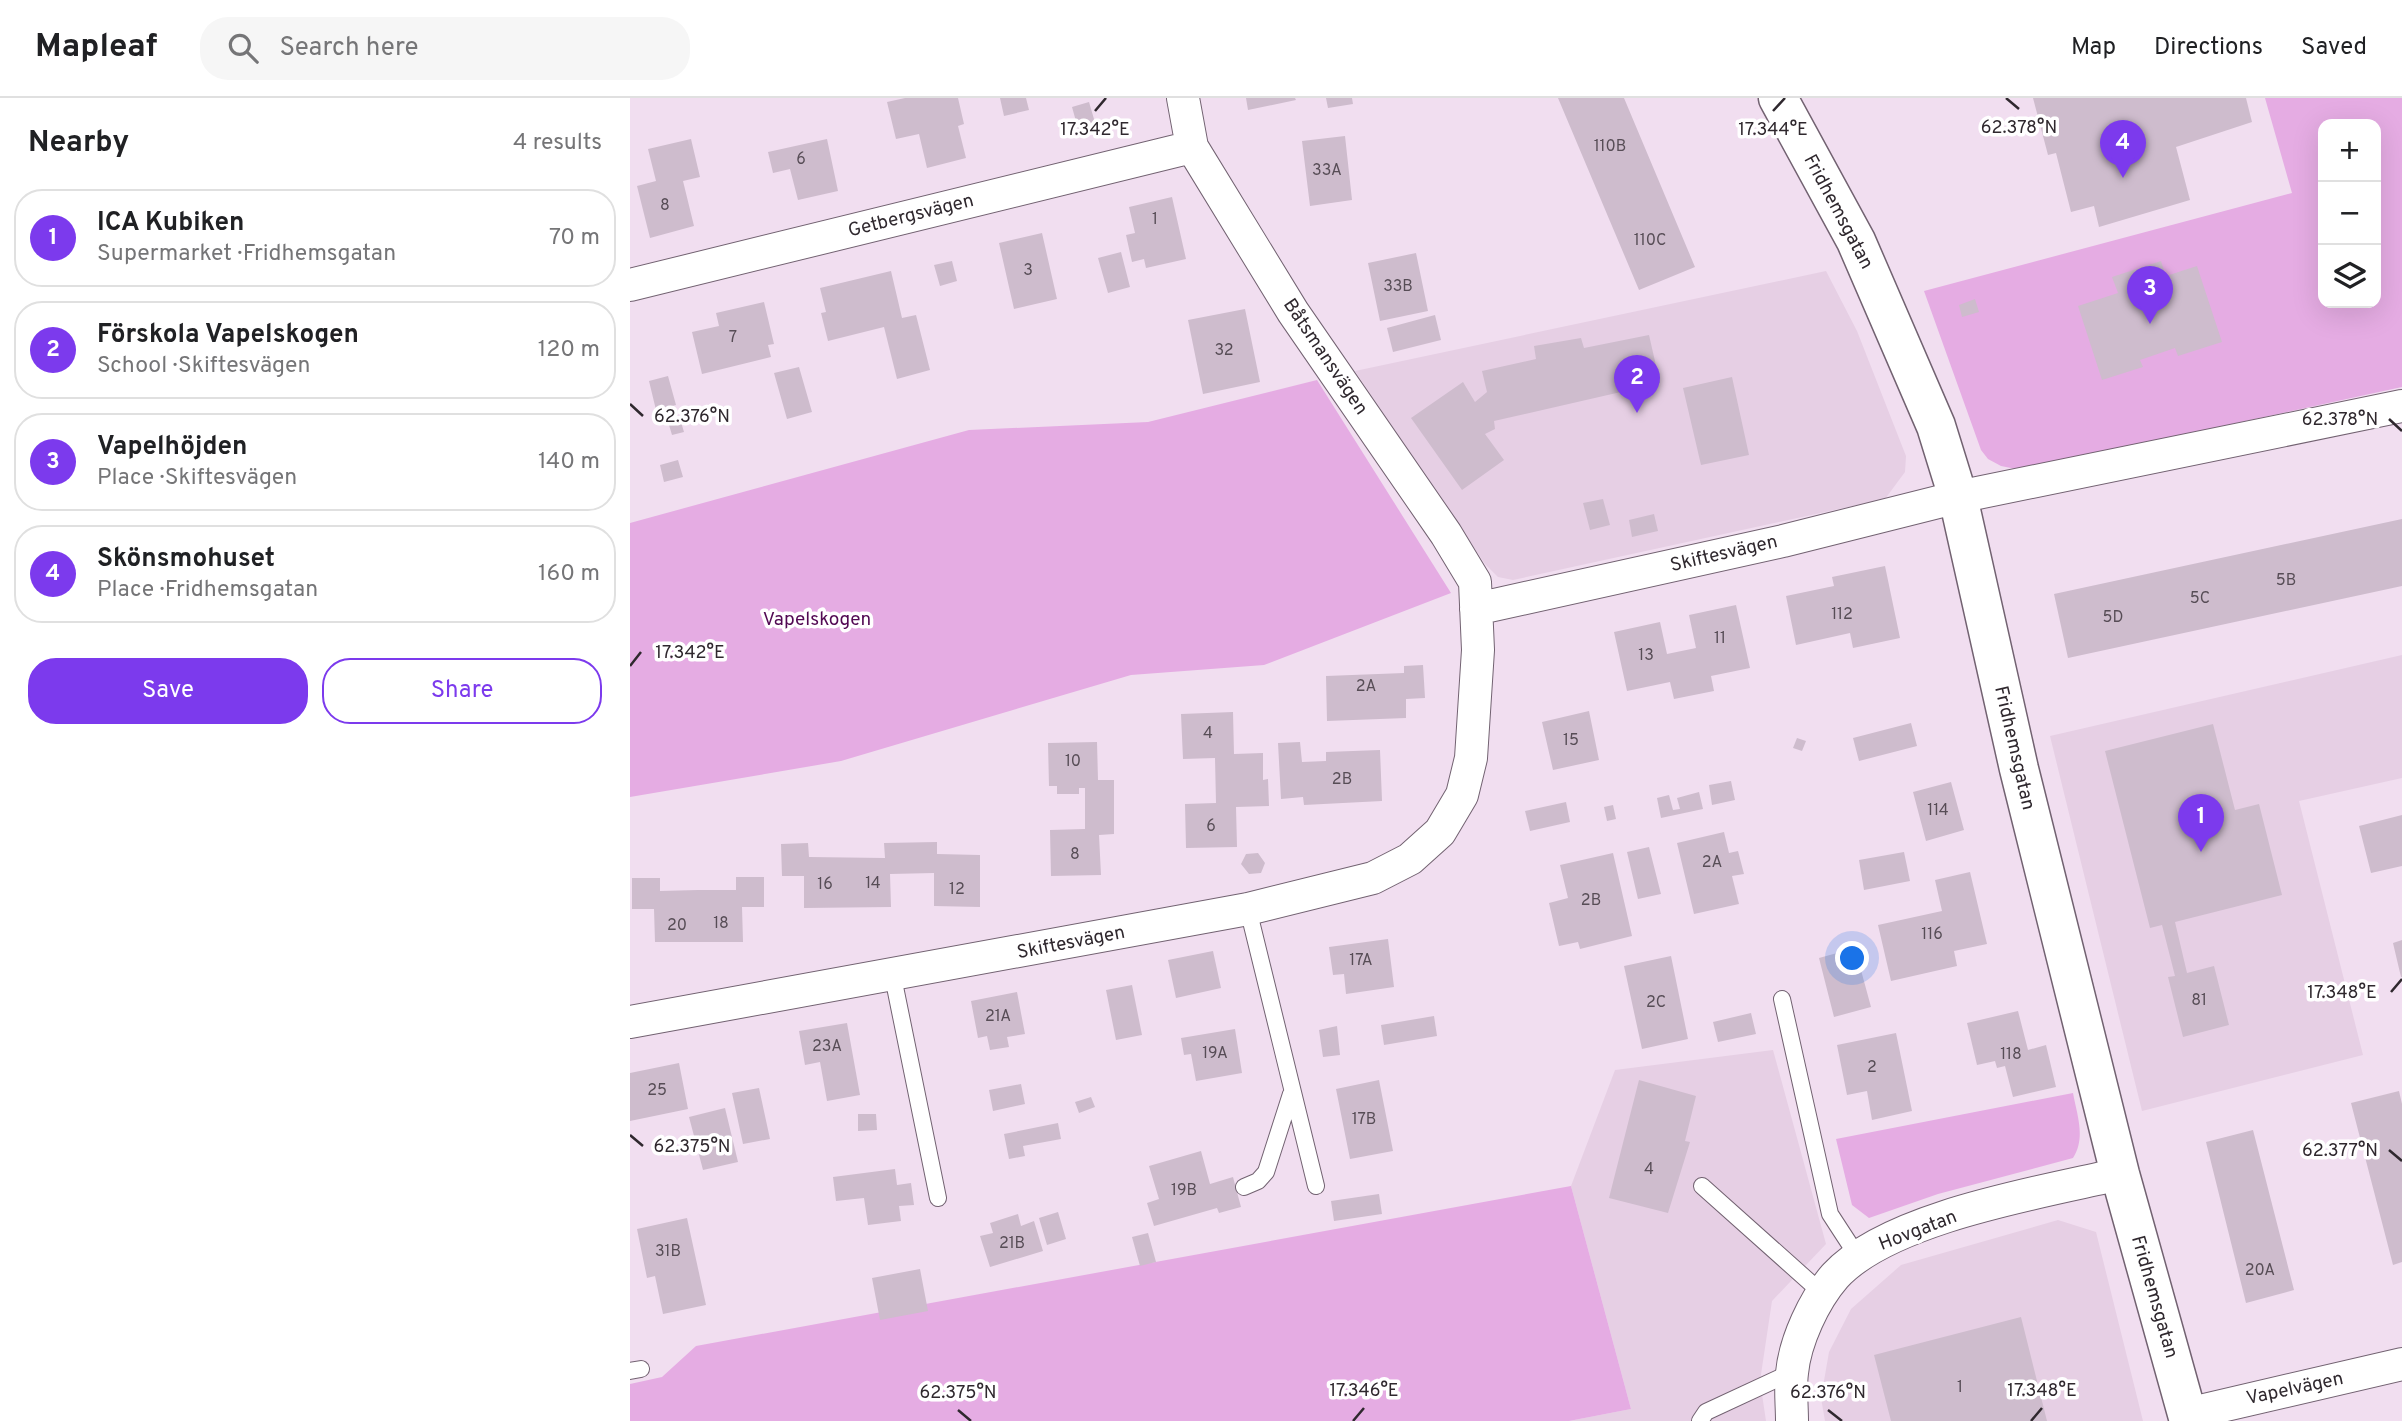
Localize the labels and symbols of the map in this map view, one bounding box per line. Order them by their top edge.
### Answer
text: 62.378°N [1981,117,2057,140]
text: 17.342°E [1060,119,1130,142]
text: 17.344°E [1738,119,1808,142]
pin: 4 [2100,120,2146,178]
house number: 110B [1594,137,1626,157]
house number: 6 [796,150,806,170]
street label: Fridhemsgatan [1798,150,1878,274]
house number: 33A [1312,161,1342,181]
street label: Getbergsvägen [846,189,976,243]
house number: 8 [660,196,670,216]
house number: 1 [1152,210,1158,230]
house number: 110C [1634,231,1666,251]
house number: 3 [1023,261,1033,281]
pin: 3 [2127,266,2173,324]
house number: 33B [1383,277,1413,297]
street label: Båtsmansvägen [1277,294,1373,420]
house number: 7 [729,328,737,348]
house number: 32 [1214,341,1234,361]
pin: 2 [1614,355,1660,413]
text: 62.376°N [654,406,730,429]
text: 62.378°N [2302,409,2378,432]
street label: Skiftesvägen [1668,530,1780,578]
house number: 5B [2276,571,2296,591]
house number: 5C [2190,589,2210,609]
house number: 112 [1831,605,1853,625]
park label: Vapelskogen [763,608,871,632]
house number: 5D [2103,608,2123,628]
house number: 11 [1714,629,1726,649]
text: 17.342°E [655,642,725,665]
house number: 13 [1638,646,1654,666]
house number: 2A [1356,677,1376,697]
street label: Fridhemsgatan [1988,684,2040,812]
house number: 4 [1203,724,1213,744]
house number: 15 [1563,731,1579,751]
house number: 10 [1065,752,1081,772]
house number: 2B [1332,770,1352,790]
pin: 1 [2178,794,2224,852]
house number: 114 [1927,801,1949,821]
house number: 6 [1206,817,1216,837]
house number: 8 [1070,845,1080,865]
house number: 2A [1702,853,1722,873]
house number: 14 [865,874,881,894]
house number: 16 [817,875,833,895]
house number: 12 [949,880,965,900]
house number: 2B [1581,891,1601,911]
house number: 18 [713,914,729,934]
house number: 20 [667,916,687,936]
street label: Skiftesvägen [1015,921,1127,965]
house number: 116 [1921,925,1943,945]
your location [1835,941,1869,975]
house number: 17A [1349,951,1373,971]
text: 17.348°E [2307,982,2377,1005]
house number: 81 [2191,991,2207,1011]
house number: 2C [1646,993,1666,1013]
house number: 21A [985,1007,1011,1027]
house number: 23A [812,1037,842,1057]
house number: 19A [1202,1044,1228,1064]
house number: 118 [2000,1045,2022,1065]
house number: 2 [1867,1058,1877,1078]
house number: 25 [647,1081,667,1101]
house number: 17B [1352,1110,1376,1130]
text: 62.375°N [653,1136,731,1159]
text: 62.377°N [2302,1140,2378,1163]
house number: 4 [1644,1160,1654,1180]
house number: 19B [1171,1181,1197,1201]
street label: Hovgatan [1875,1205,1961,1257]
street label: Fridhemsgatan [2125,1233,2183,1361]
house number: 21B [999,1234,1025,1254]
house number: 31B [655,1242,681,1262]
house number: 20A [2245,1261,2275,1281]
street label: Vapelvägen [2244,1367,2346,1411]
house number: 1 [1957,1378,1963,1398]
text: 17.346°E [1329,1380,1399,1403]
text: 17.348°E [2007,1380,2077,1403]
text: 62.375°N [919,1382,997,1405]
text: 62.376°N [1790,1382,1866,1405]

